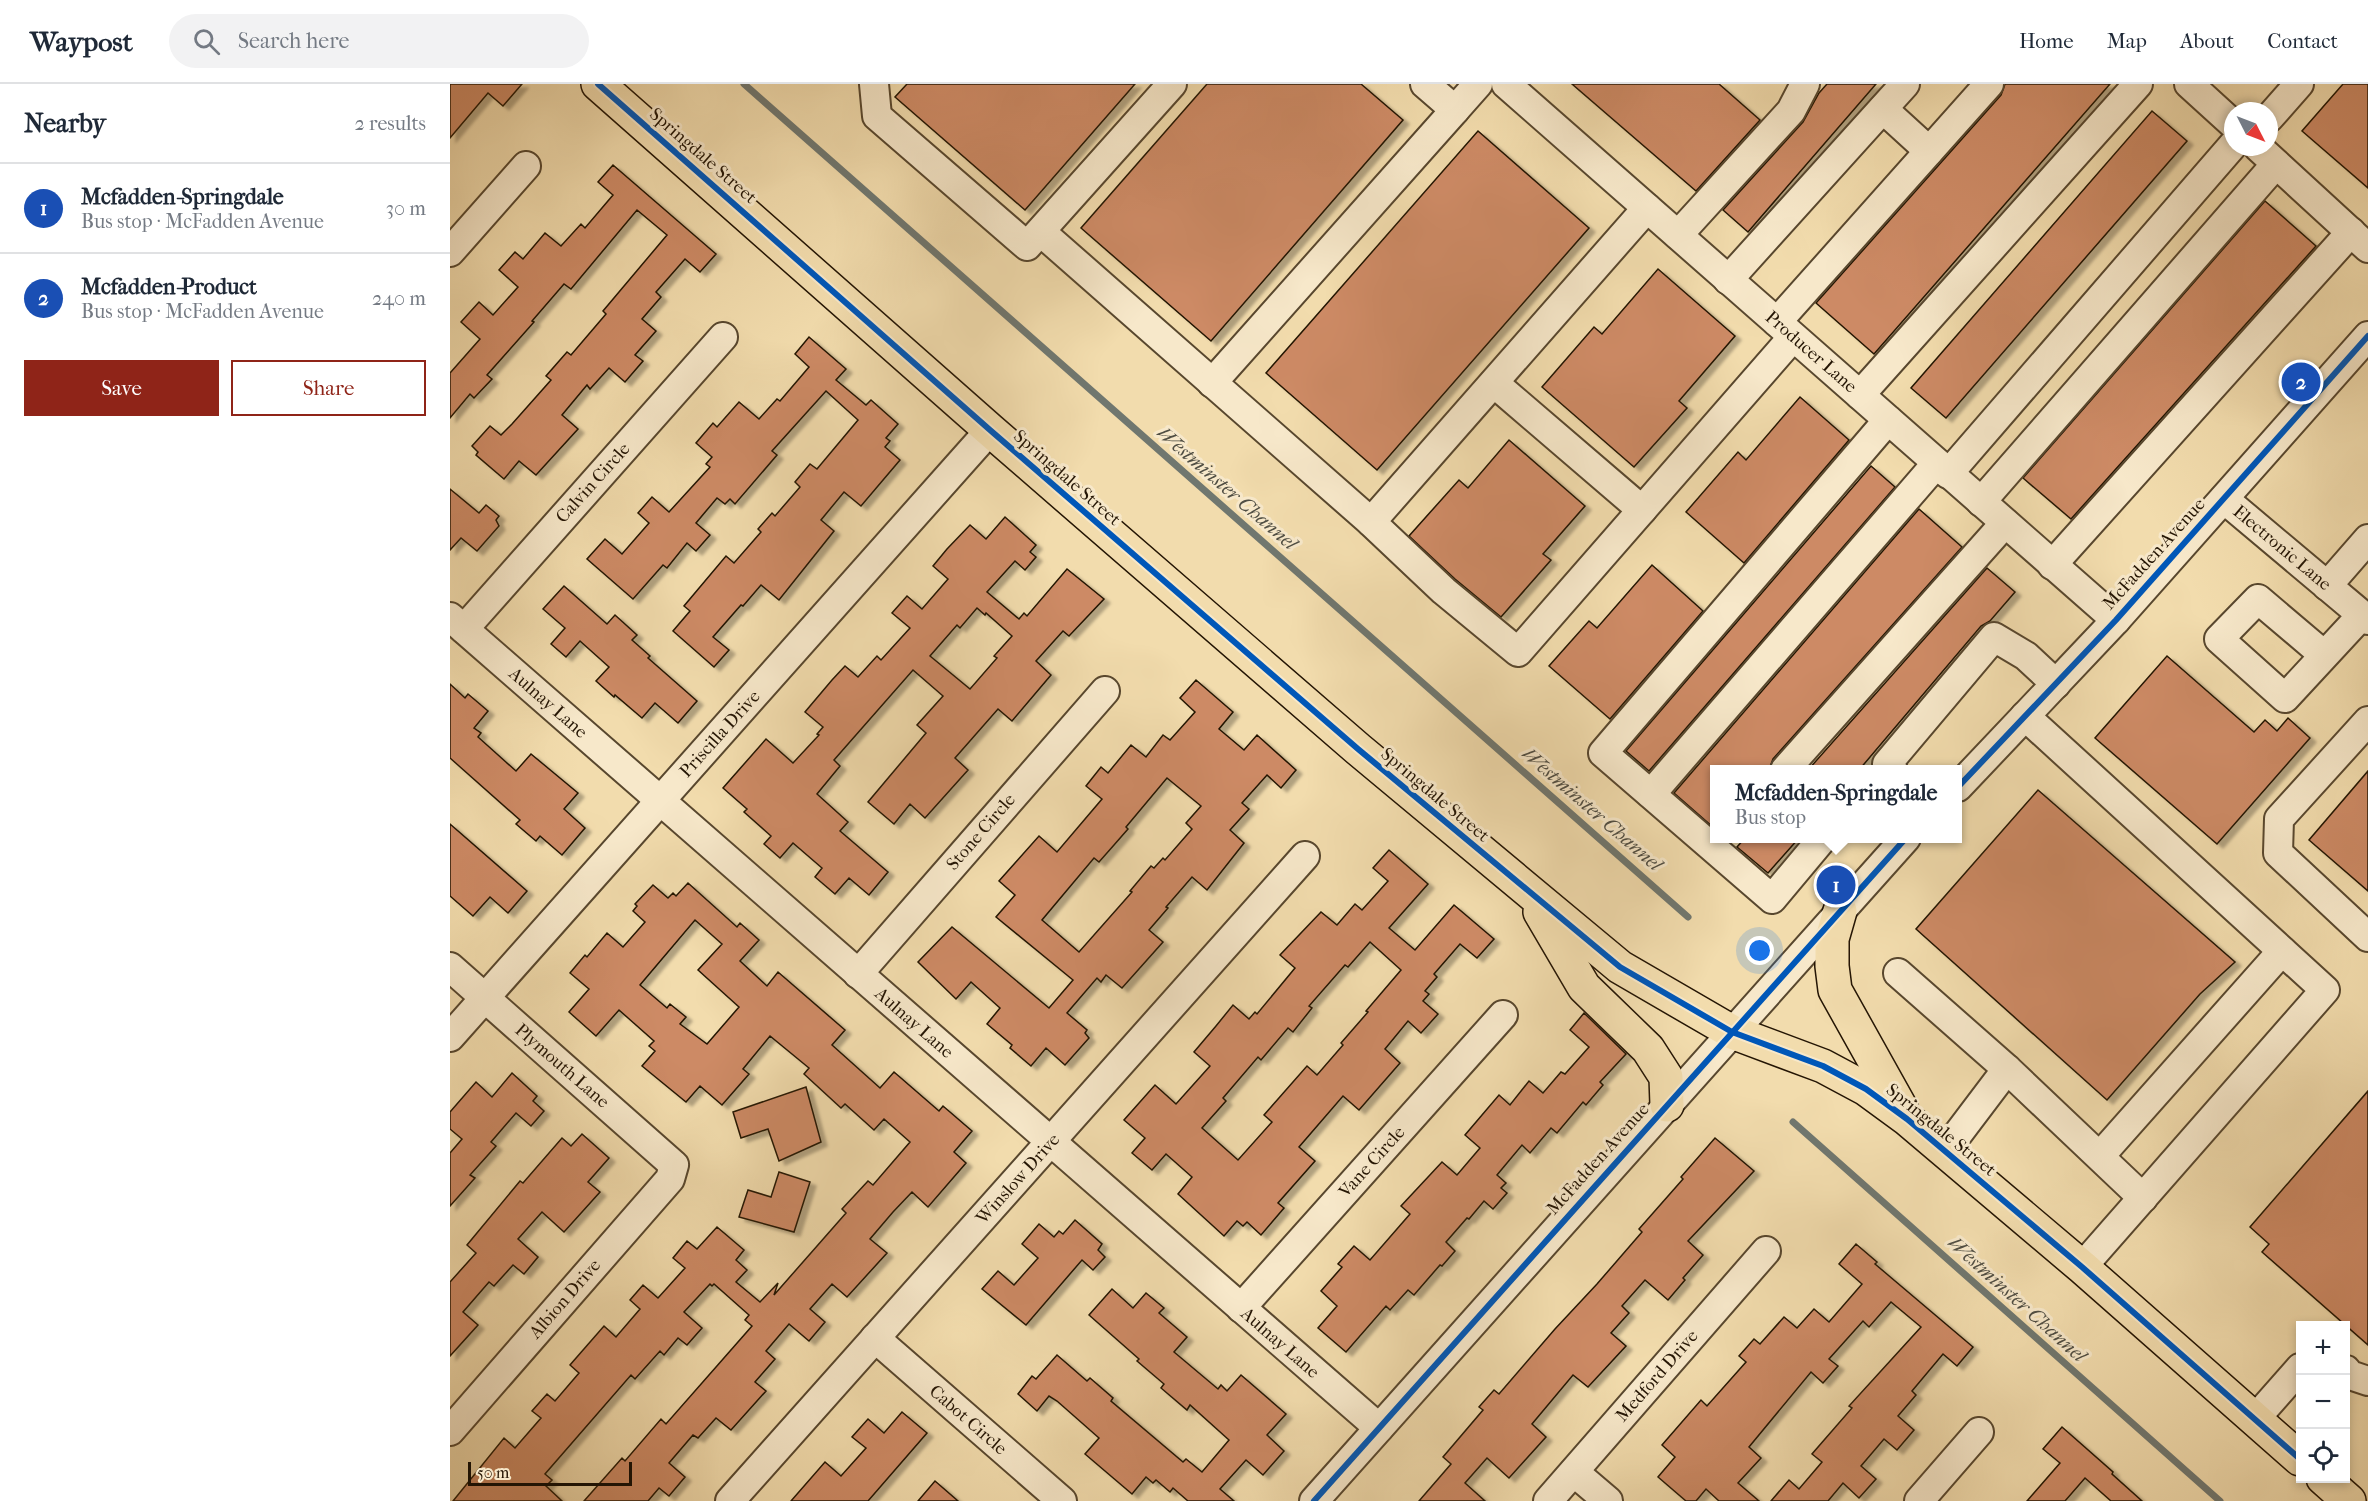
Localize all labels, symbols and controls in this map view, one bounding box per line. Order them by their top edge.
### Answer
search box [169,14,589,68]
text: Waypost [30,25,133,58]
icon: search [190,25,223,58]
text: Search here [238,28,349,54]
text: Home [2019,29,2074,53]
text: Map [2107,29,2147,53]
text: About [2180,29,2234,53]
text: Contact [2267,29,2338,53]
north arrow [2224,102,2278,156]
street label: Springdale Street [645,104,761,209]
text: Nearby [24,108,106,139]
text: 2 results [355,112,426,135]
text: Mcfadden-Springdale [81,184,284,210]
text: 1 [40,197,47,220]
text: 30 m [386,197,426,220]
text: Bus stop · McFadden Avenue [81,210,324,233]
text: Mcfadden-Product [81,274,257,300]
text: 2 [38,287,49,310]
text: 240 m [372,287,426,310]
text: Bus stop · McFadden Avenue [81,300,324,323]
street label: Producer Lane [1761,307,1861,397]
button: Save [24,360,219,416]
button: Share [231,360,426,416]
pin: 2 [2282,360,2320,404]
water label: Westminster Channel [1153,421,1303,556]
street label: Springdale Street [1009,426,1125,531]
street label: Calvin Circle [552,439,634,527]
street label: McFadden Avenue [2098,494,2210,614]
street label: Electronic Lane [2229,501,2335,595]
street label: Aulnay Lane [504,663,592,743]
street label: Priscilla Drive [675,686,765,782]
water label: Westminster Channel [1518,742,1668,877]
street label: Springdale Street [1377,744,1494,847]
popup [1710,765,1962,843]
text: Mcfadden-Springdale [1735,780,1937,806]
street label: Stone Circle [942,789,1020,875]
text: Bus stop [1735,806,1806,829]
pin: 1 [1816,862,1856,908]
your location [1745,936,1774,965]
street label: Aulnay Lane [870,983,958,1063]
street label: Plymouth Lane [511,1019,613,1113]
street label: Springdale Street [1882,1079,2001,1181]
street label: McFadden Avenue [1542,1099,1654,1219]
street label: Vane Circle [1334,1122,1409,1203]
street label: Winslow Drive [971,1129,1064,1229]
water label: Westminster Channel [1943,1231,2092,1368]
street label: Albion Drive [524,1255,605,1344]
street label: Aulnay Lane [1236,1303,1324,1383]
map controls [2296,1321,2350,1483]
button: + [2296,1321,2350,1375]
street label: Medford Drive [1611,1326,1703,1426]
button: − [2296,1375,2350,1429]
street label: Cabot Circle [925,1381,1011,1459]
button: locate [2296,1429,2350,1483]
scale bar [468,1459,632,1486]
text: 50 m [477,1463,509,1482]

